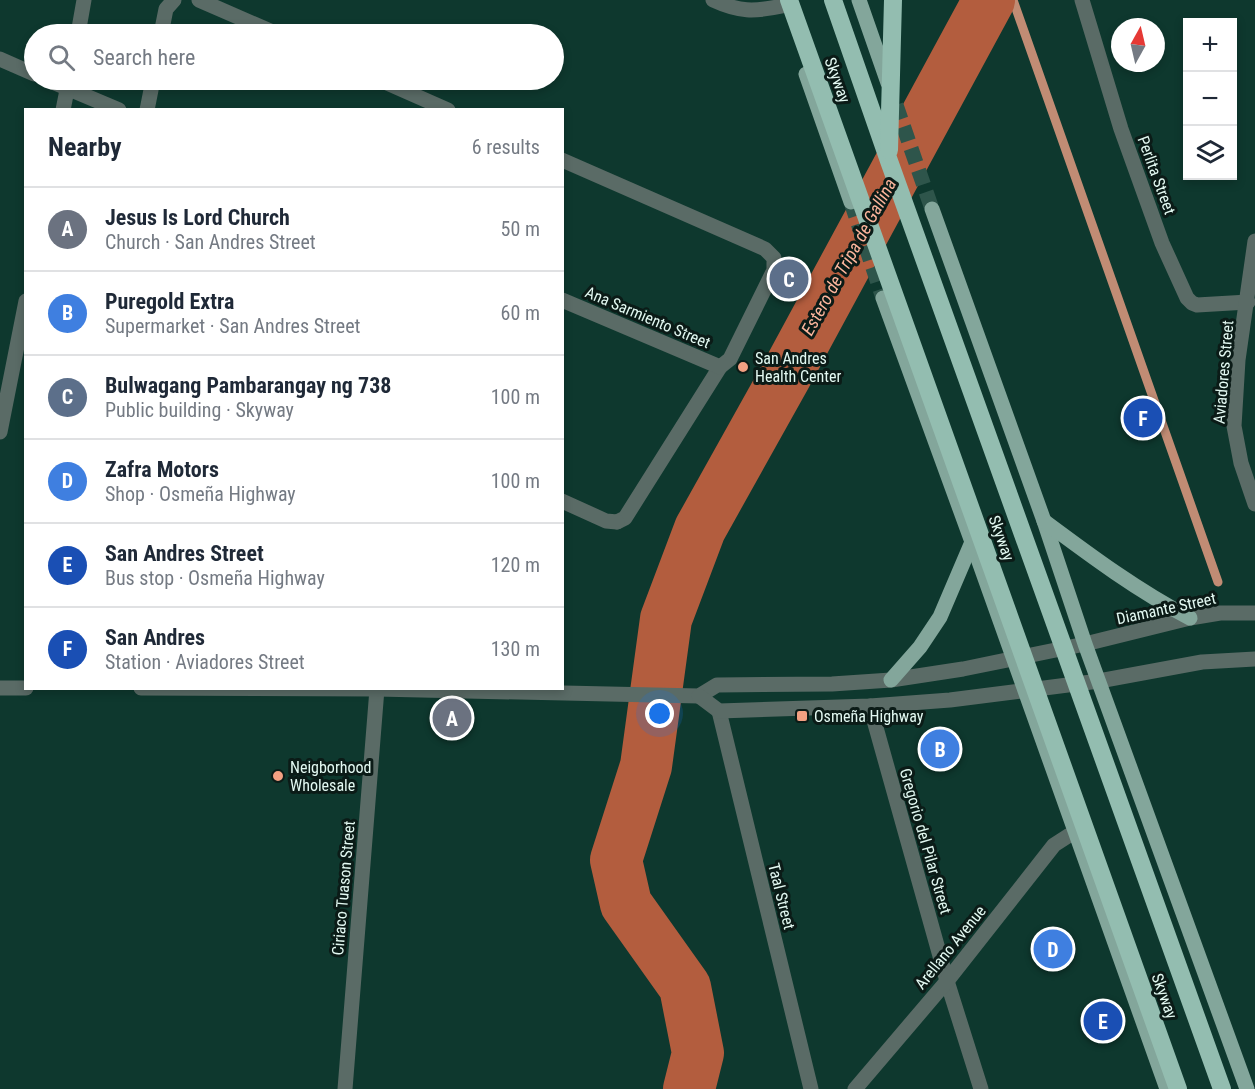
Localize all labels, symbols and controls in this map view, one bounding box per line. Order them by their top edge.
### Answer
north arrow [1111,18,1165,72]
map controls [1183,18,1237,180]
button: + [1183,18,1237,72]
search box [24,24,564,90]
icon: search [45,41,78,74]
text: Search here [93,45,195,70]
street label: Skyway [821,55,855,106]
button: − [1183,72,1237,126]
button: layers [1183,126,1237,180]
text: Nearby [48,132,122,162]
street label: Perlita Street [1134,133,1180,217]
text: 6 results [472,135,540,159]
water label: Estero de Tripa de Gallina [797,175,900,339]
text: Jesus Is Lord Church [105,205,290,230]
text: A [62,217,73,241]
text: 50 m [501,217,540,241]
text: Church · San Andres Street [105,230,316,254]
pin: C [770,256,808,302]
street label: Ana Sarmiento Street [582,283,713,352]
text: Puregold Extra [105,289,234,314]
text: B [62,301,73,325]
text: 60 m [501,301,540,325]
text: Supermarket · San Andres Street [105,314,361,338]
street label: Aviadores Street [1210,319,1238,425]
place label: San Andres Health Center [755,349,841,386]
marker: San Andres Health Center [736,360,750,374]
text: Bulwagang Pambarangay ng 738 [105,373,391,398]
text: C [62,385,73,409]
text: 100 m [491,385,540,409]
pin: F [1124,396,1162,440]
text: Public building · Skyway [105,398,294,422]
text: Zafra Motors [105,457,219,482]
text: D [62,469,73,493]
text: 100 m [491,469,540,493]
text: Shop · Osmeña Highway [105,482,296,506]
street label: Skyway [985,513,1019,564]
text: San Andres Street [105,541,264,566]
text: E [63,553,72,577]
text: 120 m [491,553,540,577]
text: Bus stop · Osmeña Highway [105,566,325,590]
street label: Diamante Street [1115,589,1218,628]
text: San Andres [105,625,205,650]
text: F [63,637,72,661]
text: 130 m [491,637,540,661]
text: Station · Aviadores Street [105,650,305,674]
pin: A [432,696,472,740]
your location [645,699,674,728]
place label: Osmeña Highway [814,707,924,726]
marker: Osmeña Highway [795,709,809,723]
pin: B [920,726,960,771]
place label: Neigborhood Wholesale [290,758,372,795]
street label: Gregorio del Pilar Street [896,766,955,916]
marker: Neigborhood Wholesale [271,769,285,783]
street label: Ciriaco Tuason Street [328,820,359,956]
street label: Taal Street [764,861,799,931]
street label: Arellano Avenue [911,902,990,993]
pin: D [1034,926,1072,972]
street label: Skyway [1148,971,1182,1022]
pin: E [1084,998,1122,1044]

